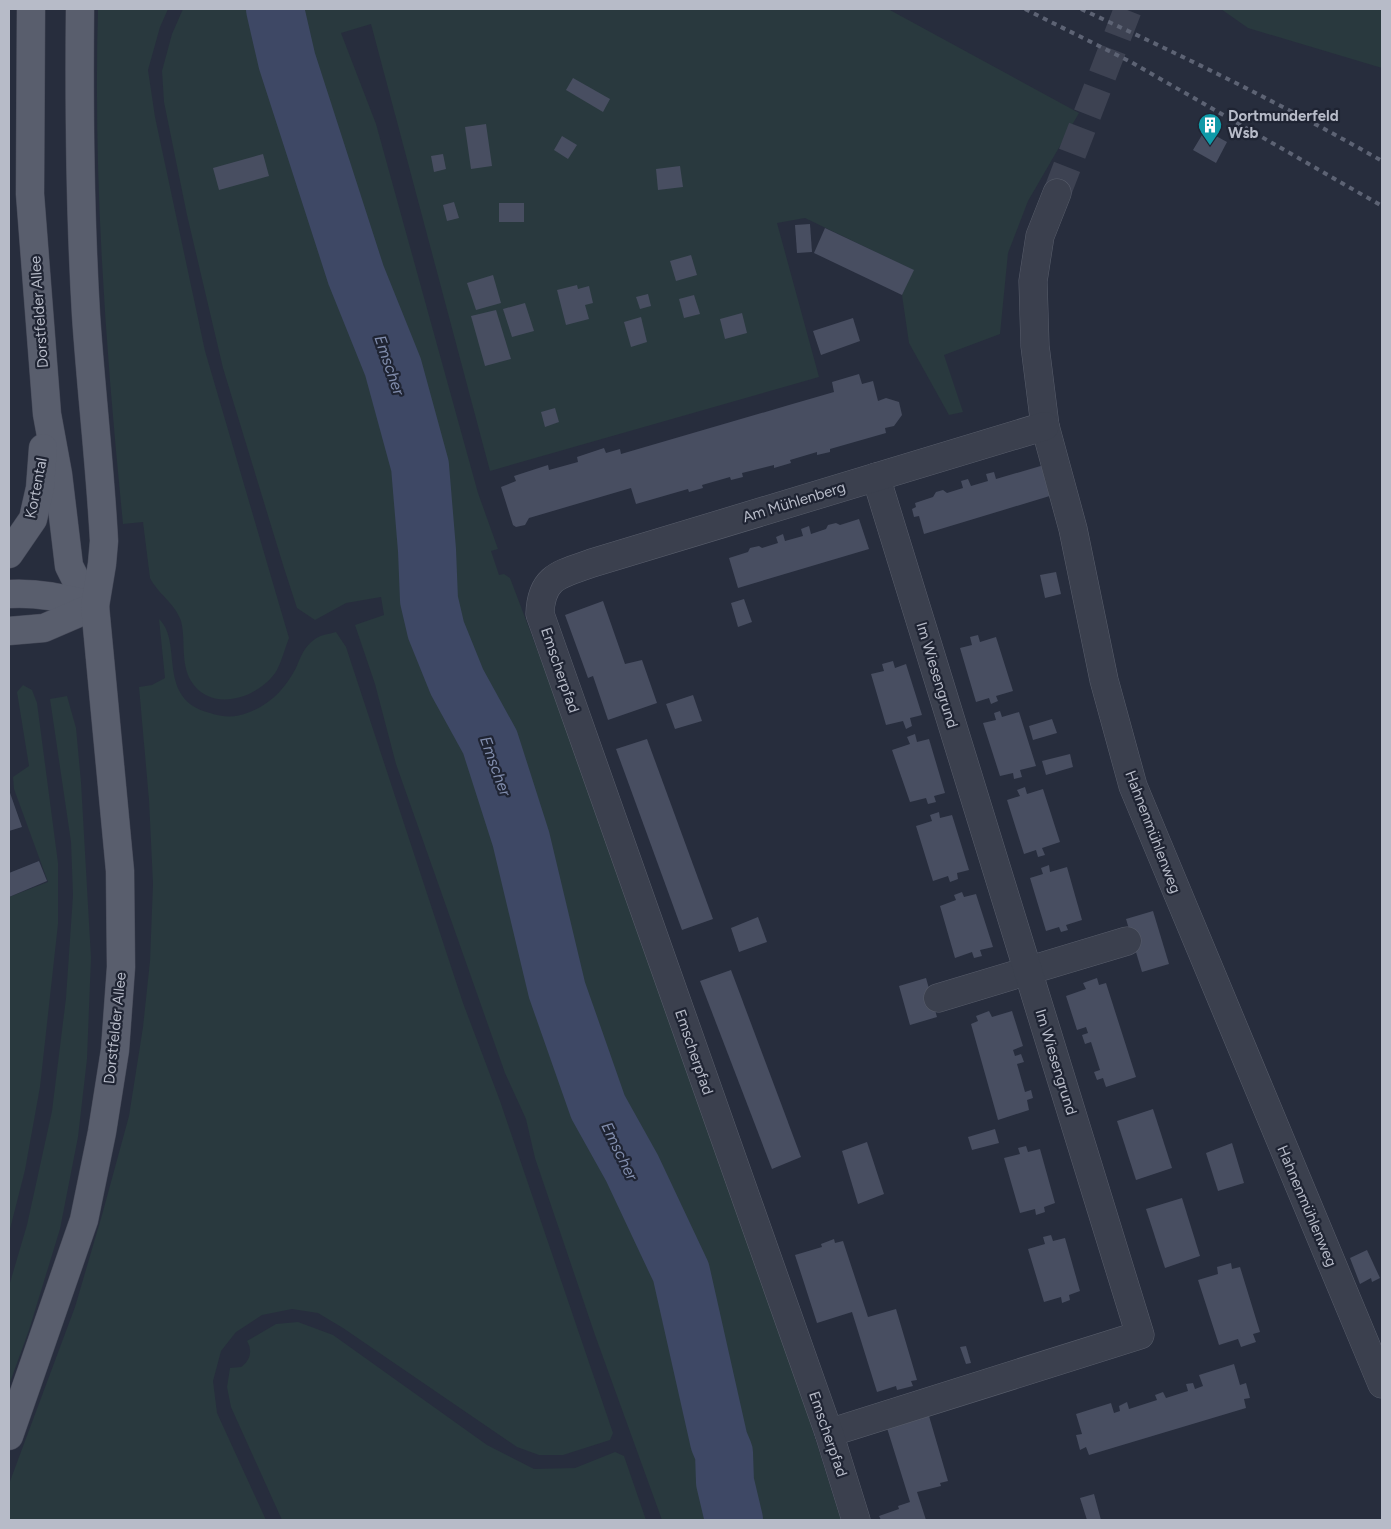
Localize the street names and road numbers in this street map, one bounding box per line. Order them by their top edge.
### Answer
street label: Dorstfelder Allee [26,255,52,369]
street label: Kortental [21,456,51,520]
street label: Am Mühlenberg [740,478,848,526]
street label: Im Wiesengrund [912,620,962,730]
street label: Emscherpfad [537,625,583,715]
street label: Hahnenmühlenweg [1121,768,1185,896]
street label: Dorstfelder Allee [100,971,130,1085]
street label: Emscherpfad [671,1007,717,1097]
street label: Im Wiesengrund [1031,1007,1081,1117]
street label: Hahnenmühlenweg [1273,1143,1341,1269]
street label: Emscherpfad [805,1389,851,1479]

